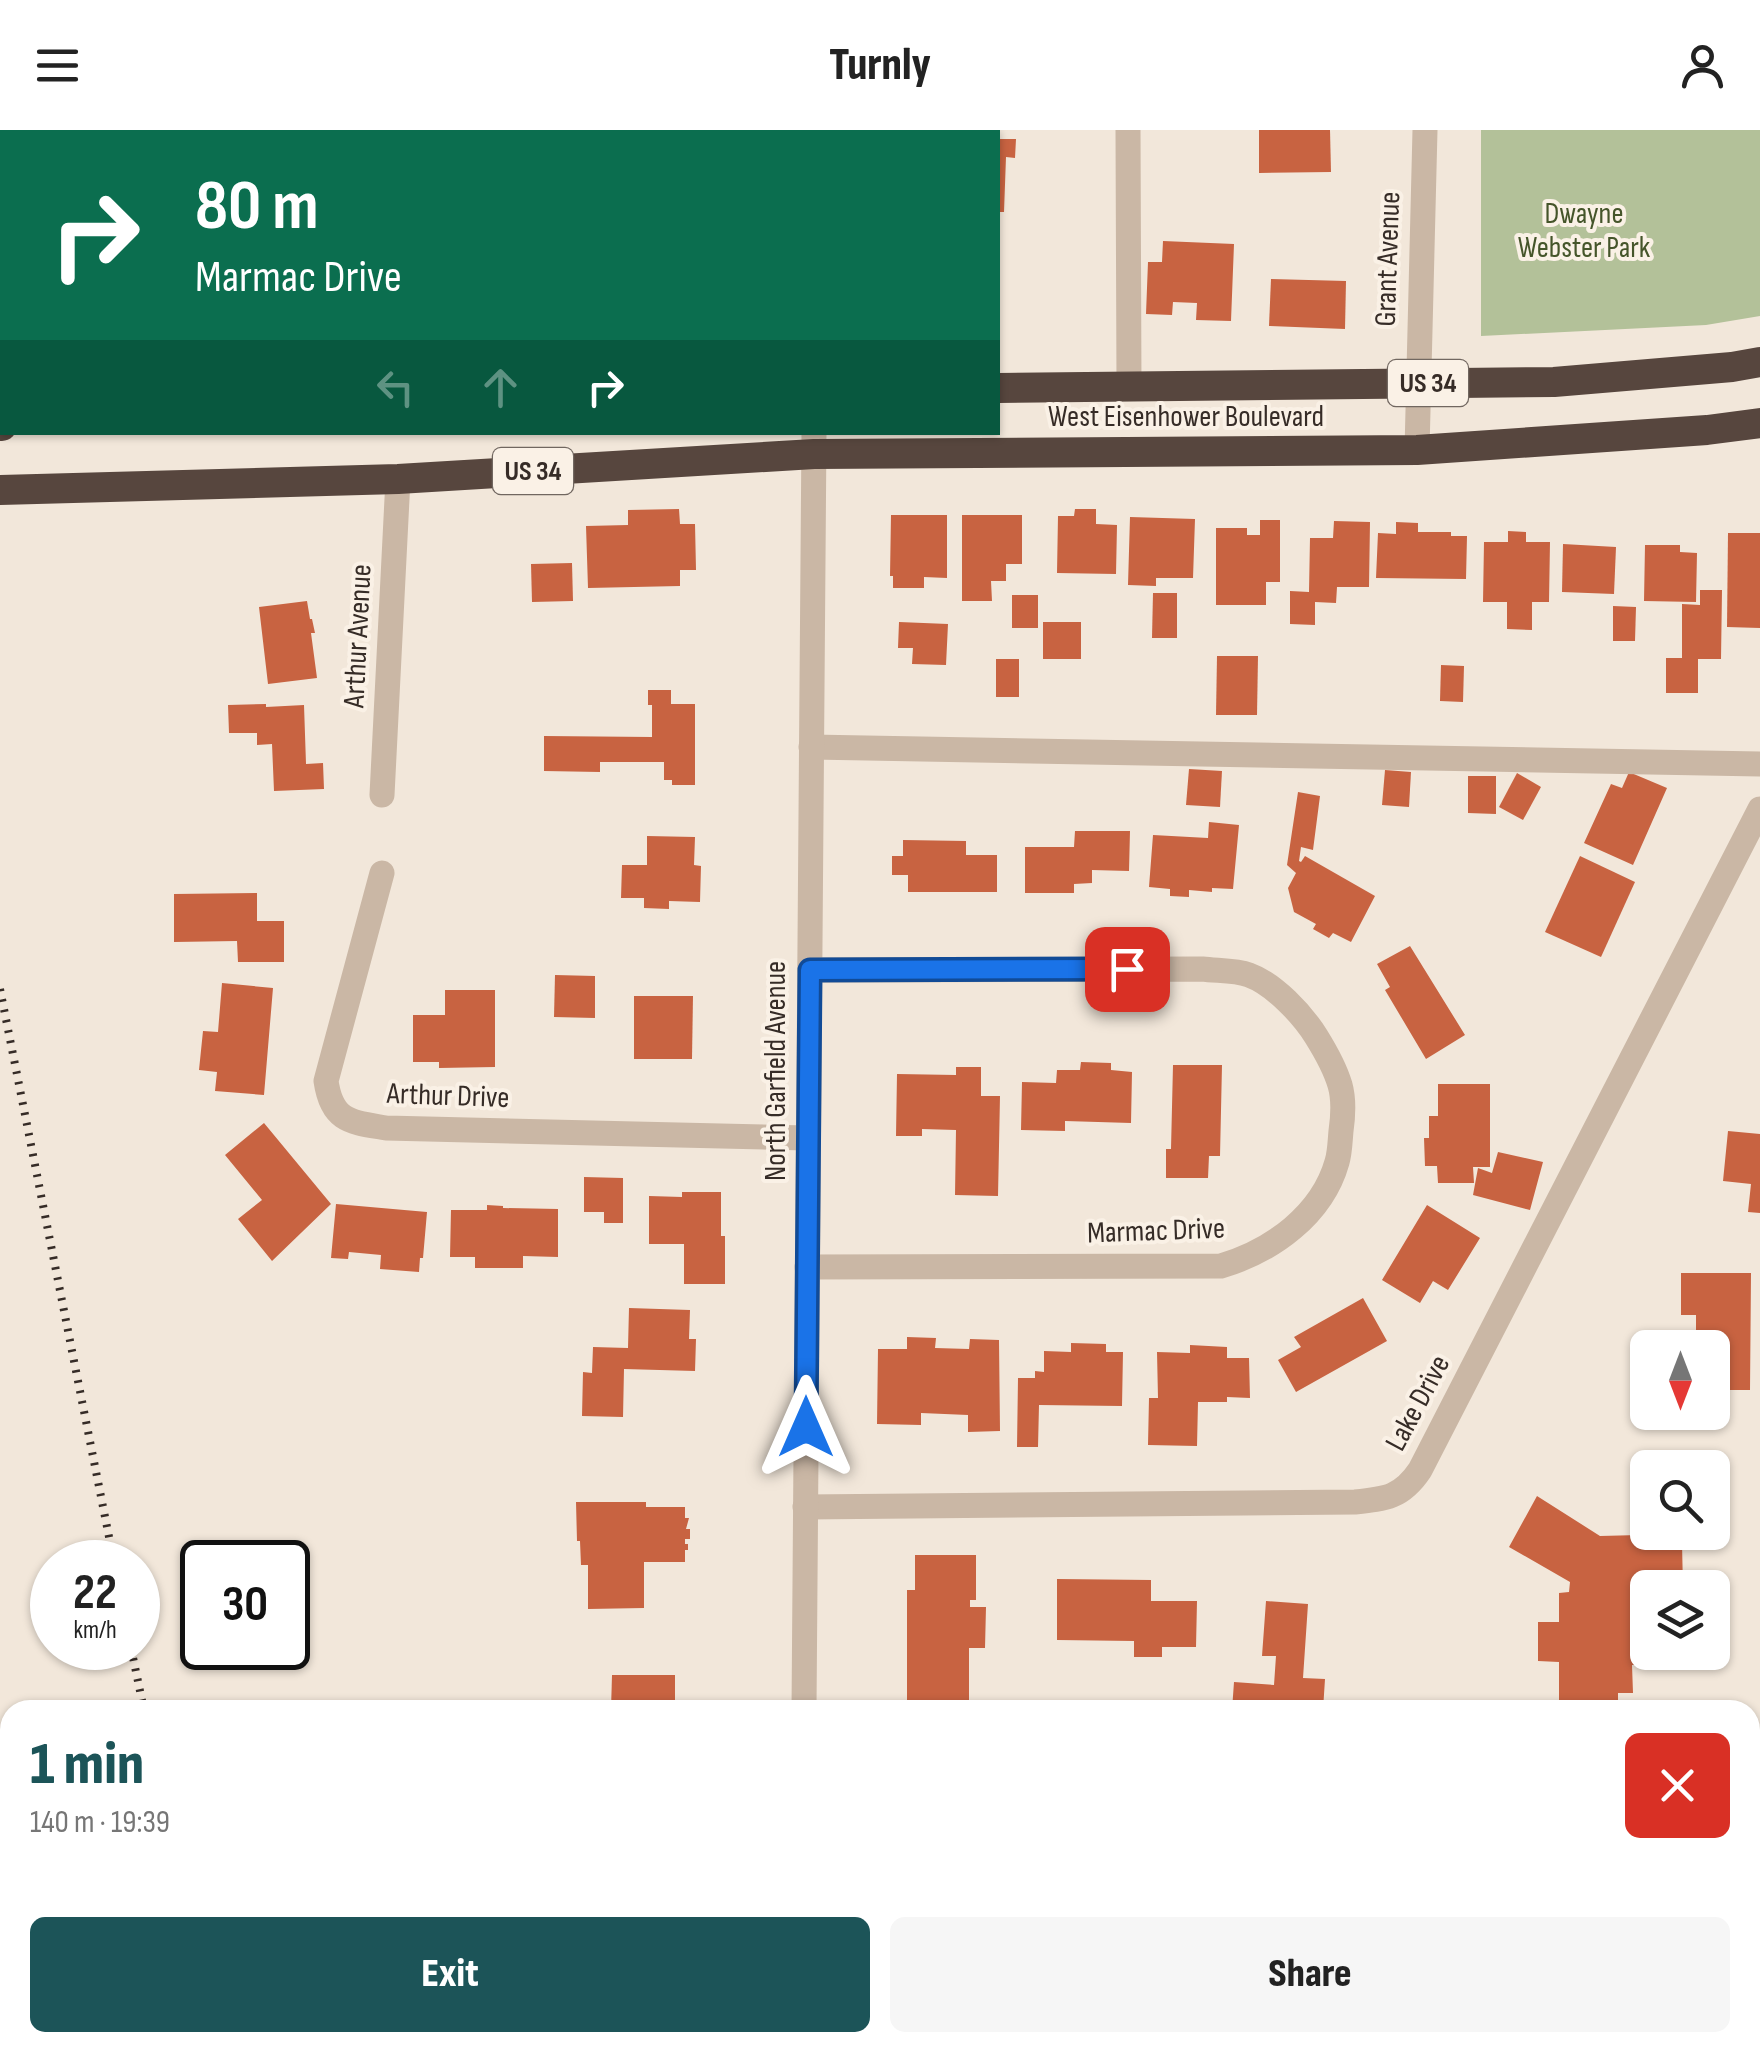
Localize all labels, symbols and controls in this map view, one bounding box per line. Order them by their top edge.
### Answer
icon: menu [30,38,85,93]
text: Turnly [829,38,931,93]
icon: person [1675,38,1730,93]
text: 80 m [195,165,319,249]
icon: right [30,170,160,300]
street label: Grant Avenue [1368,191,1408,327]
park label: Dwayne Webster Park [1518,196,1651,266]
text: Marmac Drive [195,250,402,305]
icon: left [368,360,423,415]
icon: ahead [473,360,528,415]
icon: right [578,360,633,415]
road number: US 34 [1388,360,1468,406]
street label: West Eisenhower Boulevard [1048,399,1324,435]
road number: US 34 [493,448,573,494]
street label: Arthur Avenue [336,563,380,710]
pin [1085,927,1170,1012]
icon: arrive [1100,942,1155,997]
street label: North Garfield Avenue [758,961,794,1181]
street label: Arthur Drive [385,1076,510,1116]
street label: Marmac Drive [1086,1211,1226,1251]
north arrow [1630,1330,1730,1430]
map controls [1630,1330,1730,1670]
street label: Lake Drive [1378,1349,1458,1457]
position arrow [754,1375,858,1479]
button: search [1630,1450,1730,1550]
speed limit sign: 30 [180,1540,310,1670]
text: 22 [73,1563,117,1623]
button: layers [1630,1570,1730,1670]
text: km/h [73,1615,117,1646]
text: 1 min [30,1729,144,1801]
button: close [1625,1733,1730,1838]
text: 140 m · 19:39 [30,1803,170,1842]
button: Exit [30,1917,870,2032]
button: Share [890,1917,1730,2032]

